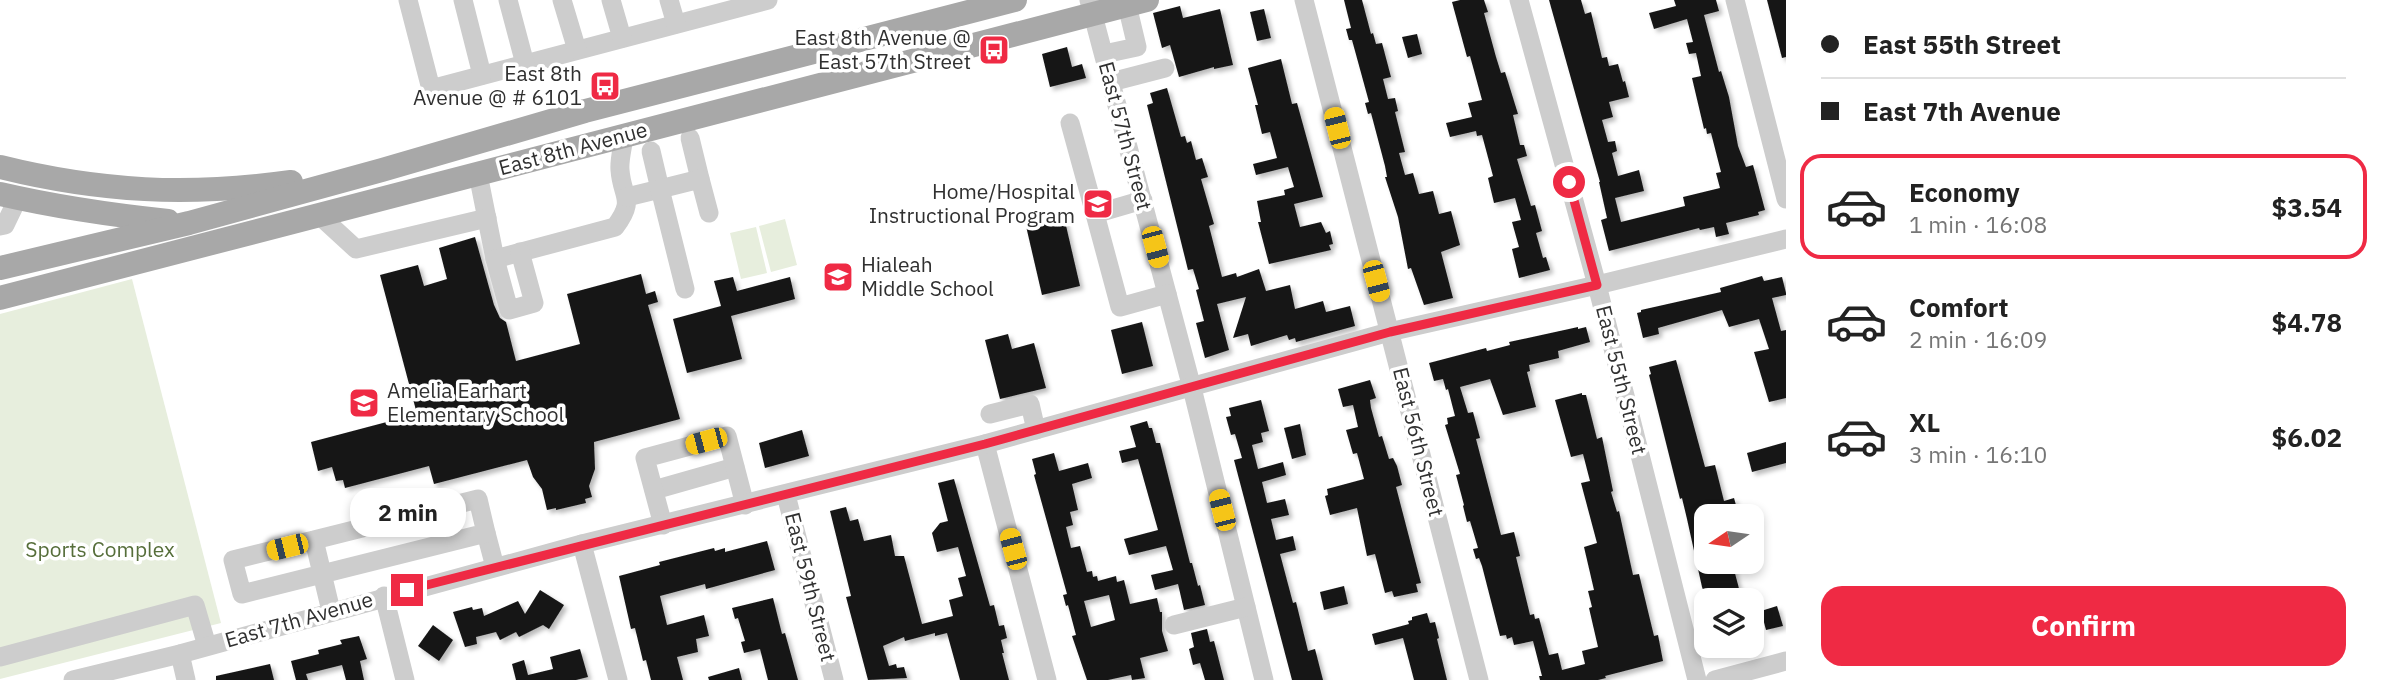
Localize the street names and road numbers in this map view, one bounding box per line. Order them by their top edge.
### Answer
street label: East 57th Street [1093,58,1159,213]
street label: East 8th Avenue [495,115,650,181]
street label: East 55th Street [1590,302,1654,457]
street label: East 56th Street [1387,364,1451,519]
street label: East 59th Street [779,509,843,664]
street label: East 7th Avenue [221,585,376,654]

